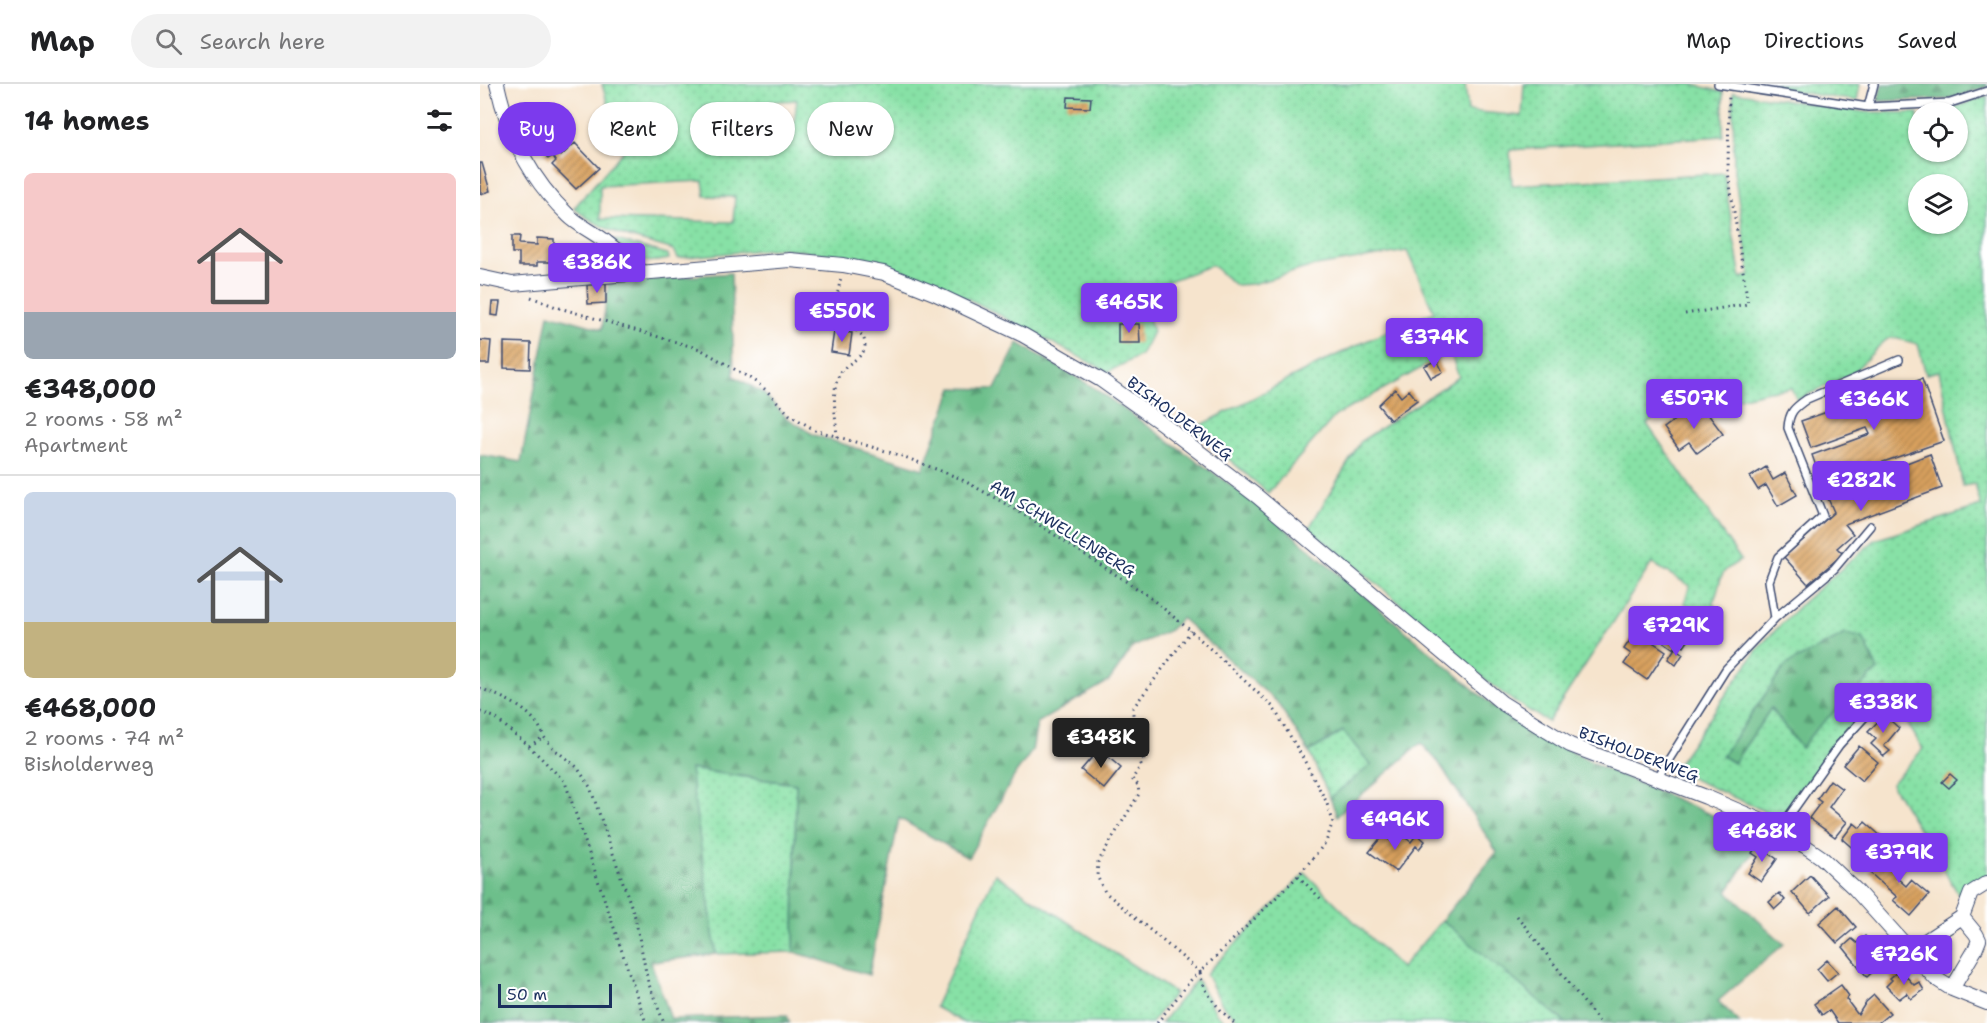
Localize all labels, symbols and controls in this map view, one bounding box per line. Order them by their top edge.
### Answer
search box [131,14,551,68]
text: Map [30,22,95,60]
icon: search [152,25,185,58]
text: Search here [200,27,325,56]
text: Map [1686,27,1731,55]
text: Directions [1764,27,1864,55]
text: Saved [1897,27,1957,55]
chip: Buy [498,102,576,156]
chip: Rent [588,102,678,156]
chip: Filters [690,102,795,156]
chip: New [807,102,894,156]
map controls [1908,102,1968,234]
button: locate [1908,102,1968,162]
text: 14 homes [24,103,150,138]
icon: filters [423,104,456,137]
button: layers [1908,174,1968,234]
icon: home [186,212,294,320]
pin: €386K [555,243,639,294]
text: €386K [562,249,632,275]
pin: €465K [1087,283,1171,334]
text: €465K [1095,289,1163,315]
pin: €550K [800,292,884,343]
text: €550K [809,298,875,324]
pin: €374K [1392,318,1476,369]
text: €374K [1400,324,1468,350]
text: €348,000 [24,371,156,406]
street label: BISHOLDERWEG [1123,372,1237,465]
pin: €507K [1652,379,1736,430]
pin: €366K [1832,380,1916,431]
text: €507K [1660,385,1728,411]
text: €366K [1839,386,1909,412]
text: 2 rooms · 58 m² [24,406,183,432]
text: Apartment [24,432,128,458]
pin: €282K [1819,461,1903,512]
text: €282K [1826,467,1896,493]
street label: AM SCHWELLENBERG [986,475,1139,582]
icon: home [186,531,294,639]
pin: €729K [1634,606,1718,657]
text: €729K [1642,612,1710,638]
pin: €338K [1841,683,1925,734]
text: €338K [1848,689,1918,715]
text: €468,000 [24,690,156,725]
pin: €348K [1059,718,1143,769]
street label: BISHOLDERWEG [1576,722,1702,787]
text: €348K [1066,724,1136,750]
text: 2 rooms · 74 m² [24,725,184,751]
text: Bisholderweg [24,751,154,777]
pin: €496K [1353,800,1437,851]
text: €496K [1361,806,1430,832]
pin: €468K [1720,812,1804,863]
text: €468K [1727,818,1797,844]
pin: €379K [1857,833,1941,884]
text: €379K [1865,839,1933,865]
pin: €726K [1862,935,1946,986]
text: €726K [1870,941,1938,967]
scale bar [498,981,612,1008]
text: 50 m [507,984,547,1005]

